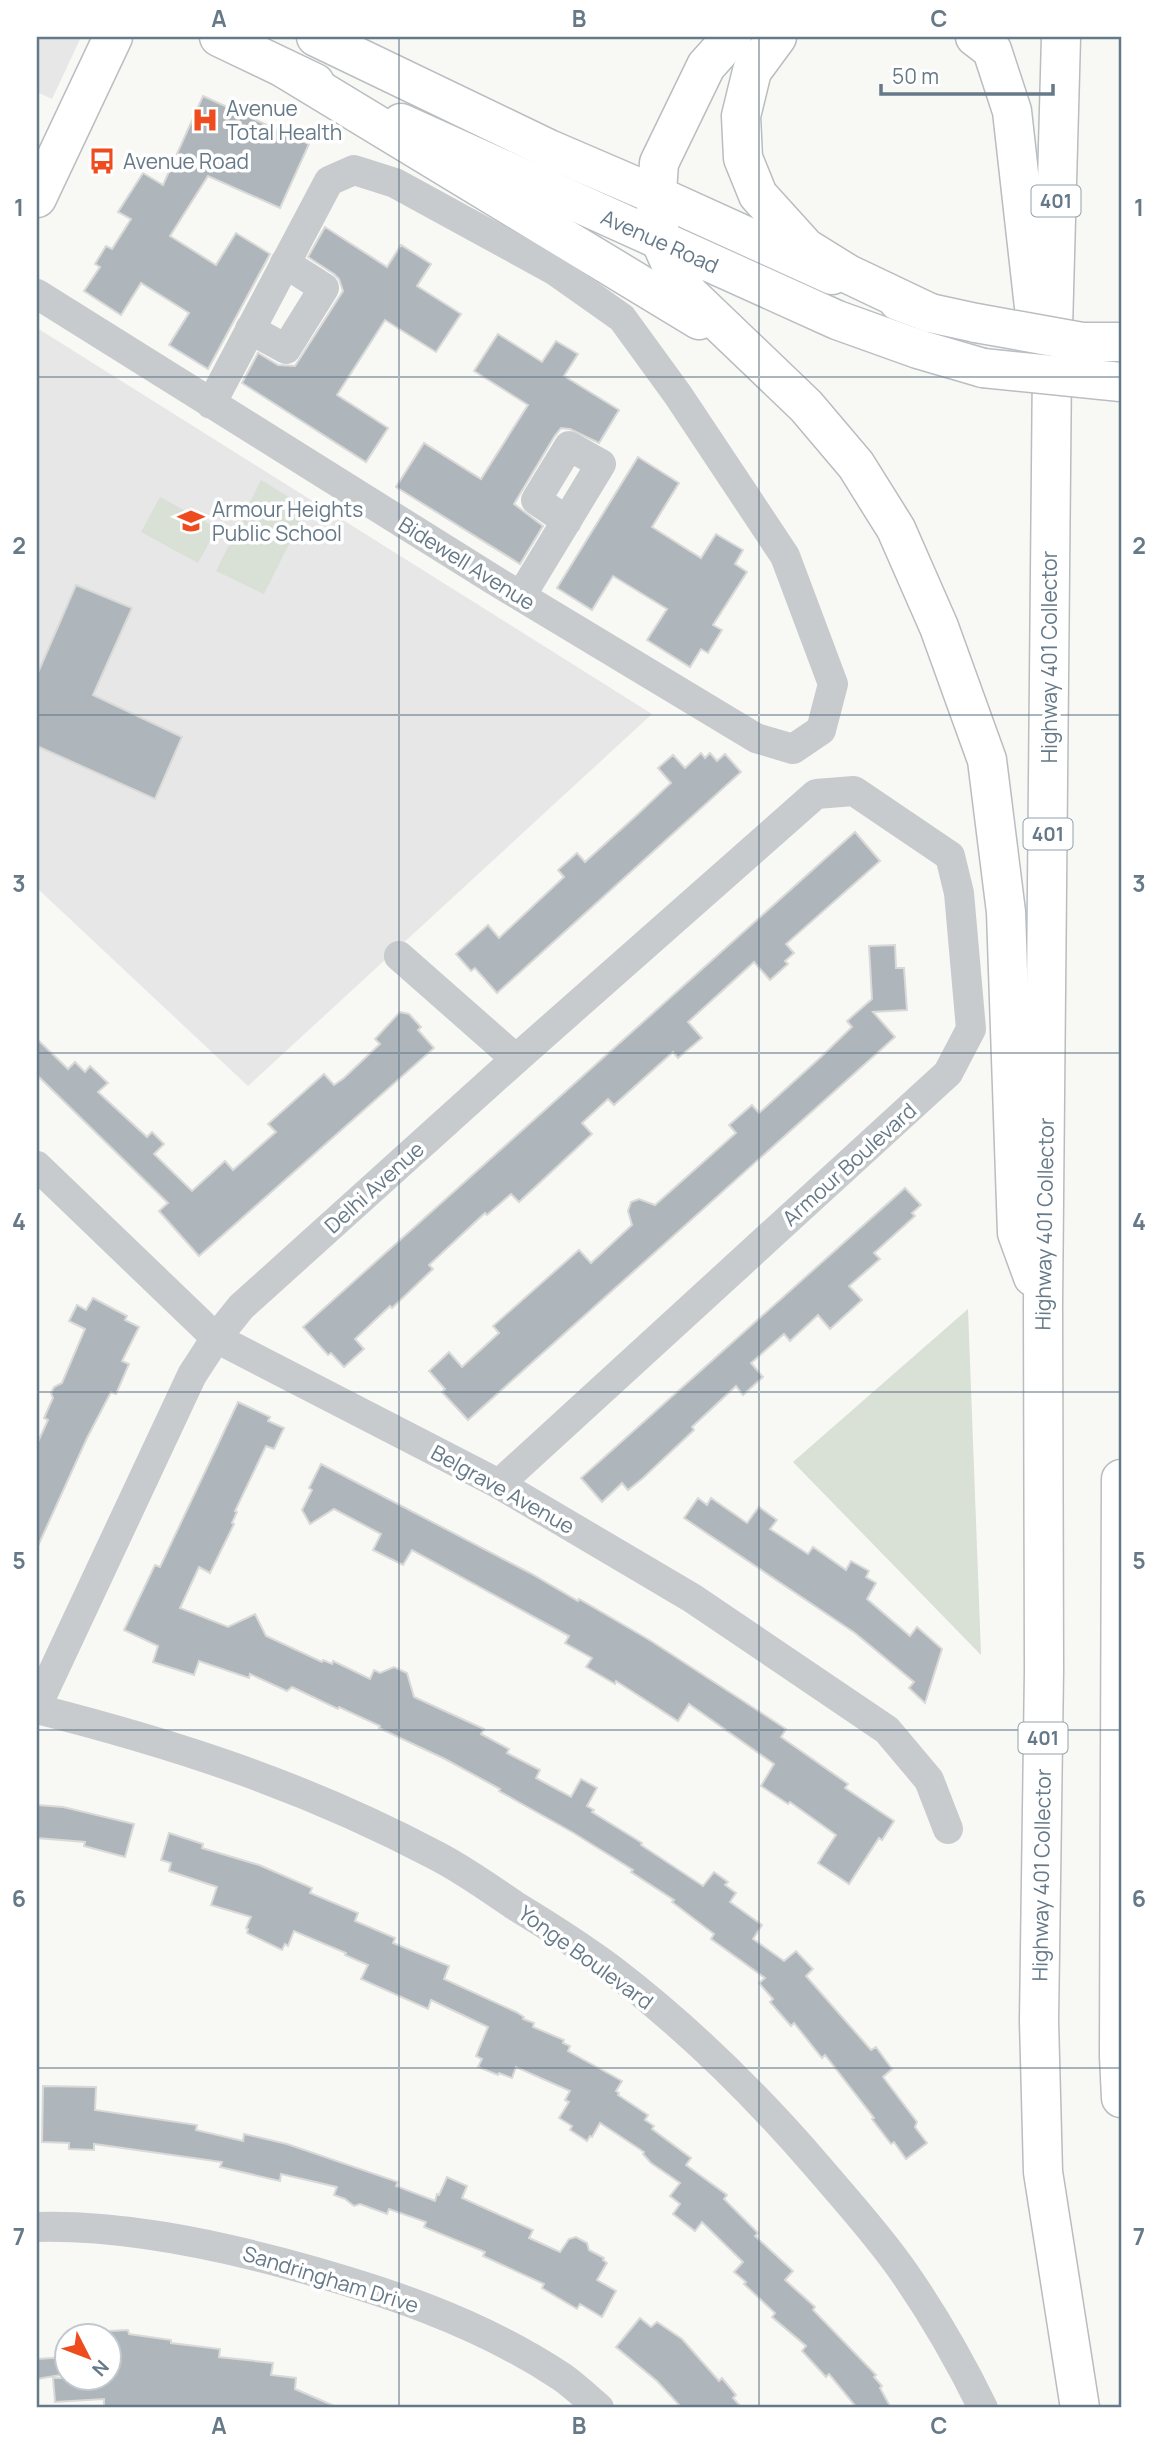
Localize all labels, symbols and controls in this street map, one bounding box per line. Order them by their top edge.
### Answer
text: A [211,2,227,34]
text: B [572,2,586,34]
text: C [931,2,948,34]
scale bar [881,52,1053,96]
text: 50 m [892,62,939,90]
place label: Avenue Total Health [226,94,342,146]
hospital icon: Avenue Total Health [190,105,220,135]
bus stop icon: Avenue Road [87,146,117,176]
place label: Avenue Road [123,147,249,175]
road number: 401 [1032,186,1080,216]
text: 1 [14,191,24,223]
text: 1 [1134,191,1144,223]
street label: Avenue Road [597,203,723,279]
place label: Armour Heights Public School [212,495,363,547]
school or university icon: Armour Heights Public School [176,506,206,536]
street label: Bidewell Avenue [393,510,541,616]
text: 2 [12,529,26,561]
text: 2 [1132,529,1146,561]
street label: Highway 401 Collector [1035,550,1063,763]
road number: 401 [1024,818,1072,849]
text: 3 [12,867,26,899]
text: 3 [1132,867,1146,899]
street label: Armour Boulevard [776,1096,922,1232]
street label: Highway 401 Collector [1028,1117,1060,1331]
street label: Delhi Avenue [318,1135,430,1239]
text: 4 [12,1205,26,1237]
text: 4 [1132,1205,1146,1237]
street label: Belgrave Avenue [426,1438,580,1540]
text: 5 [12,1544,26,1576]
text: 5 [1132,1544,1146,1576]
road number: 401 [1018,1722,1068,1754]
street label: Highway 401 Collector [1025,1768,1057,1982]
text: 6 [12,1882,26,1914]
text: 6 [1132,1882,1146,1914]
street label: Yonge Boulevard [513,1899,659,2015]
text: 7 [13,2220,25,2252]
text: 7 [1133,2220,1145,2252]
street label: Sandringham Drive [240,2239,422,2319]
north arrow [52,2322,122,2392]
text: N [86,2355,115,2382]
text: A [211,2409,227,2441]
text: B [572,2409,586,2441]
text: C [931,2409,948,2441]

